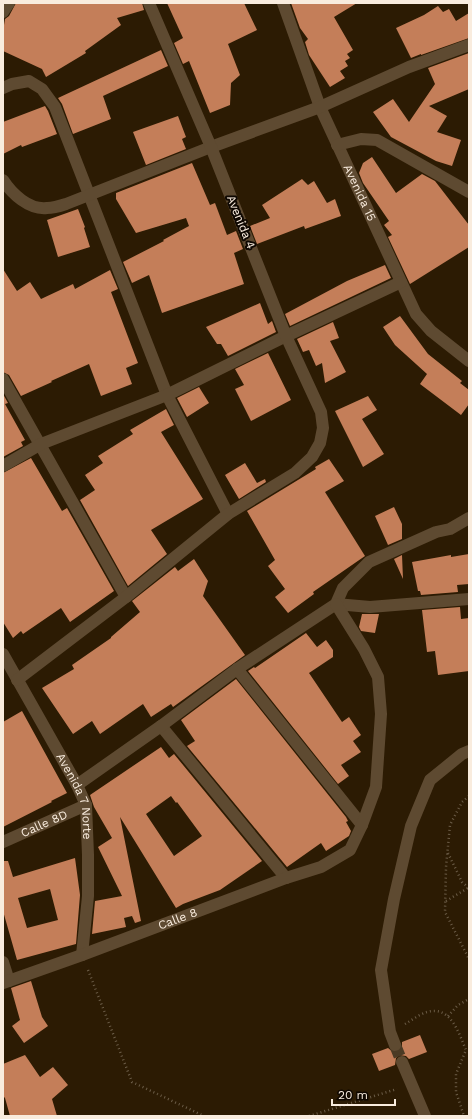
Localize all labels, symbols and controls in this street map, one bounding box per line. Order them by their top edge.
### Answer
street label: Avenida 15 [341,162,379,223]
street label: Avenida 4 [224,193,258,251]
street label: Avenida 7 Norte [53,751,94,840]
street label: Calle 8D [19,807,70,840]
street label: Calle 8 [156,905,199,933]
scale bar [332,1081,395,1107]
text: 20 m [338,1088,368,1102]

